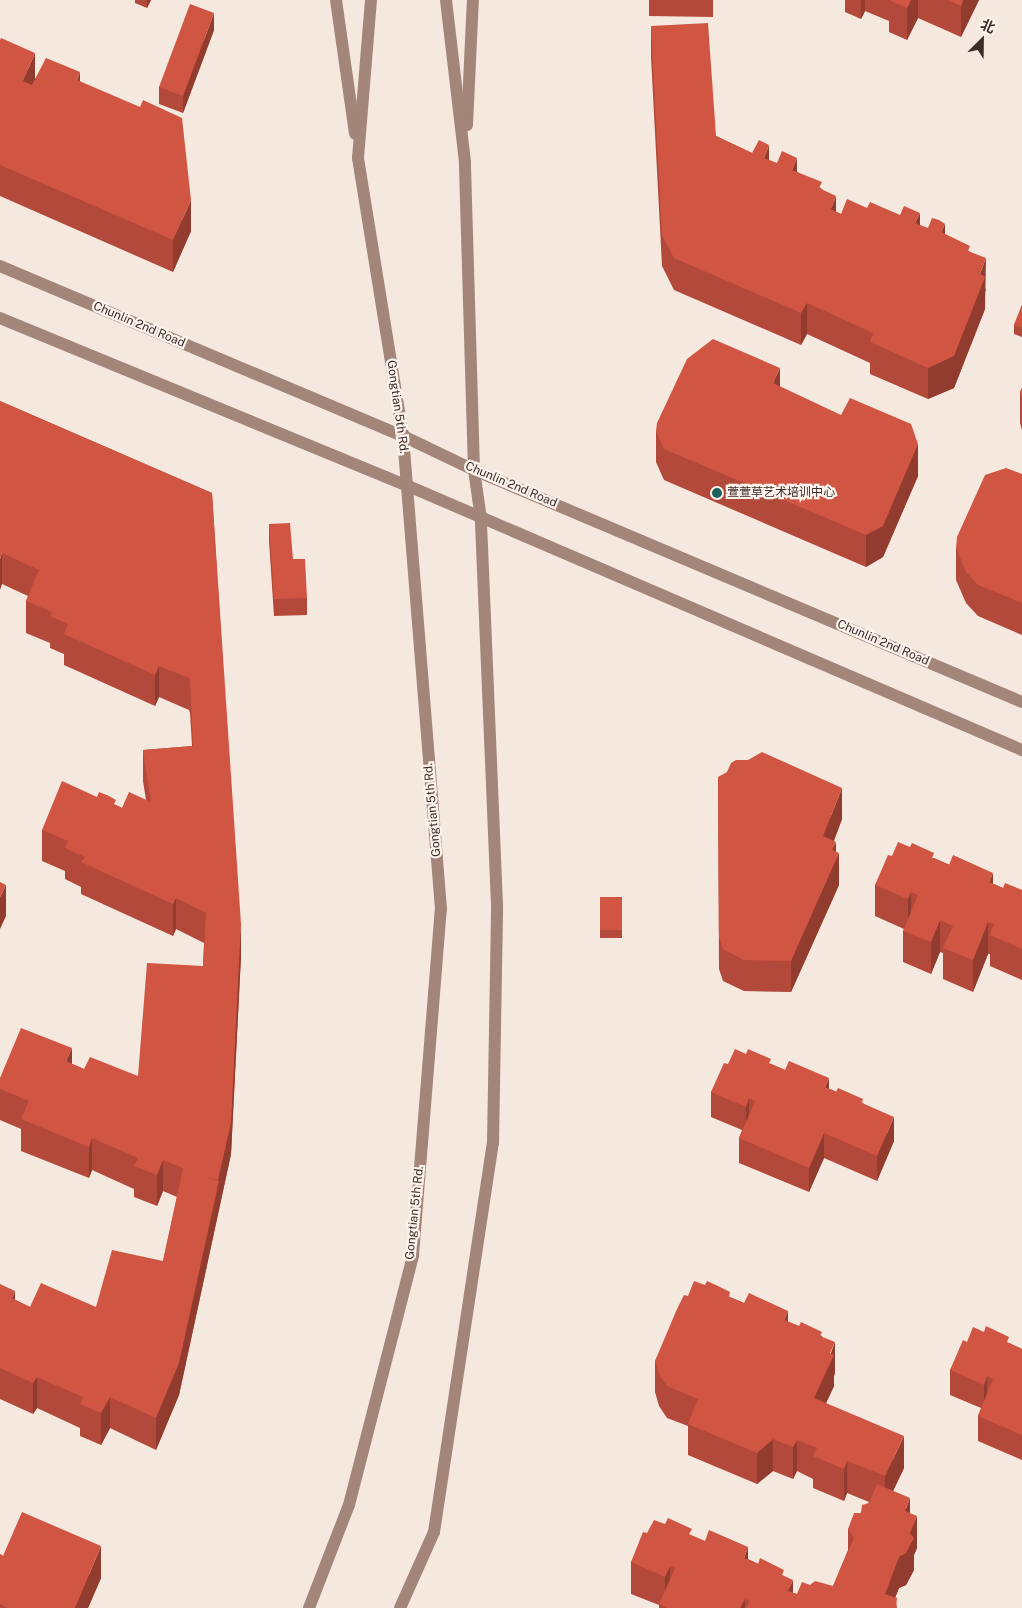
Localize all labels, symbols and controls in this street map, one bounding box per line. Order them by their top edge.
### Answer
north arrow [957,15,1007,65]
text: 北 [978,16,997,36]
street label: Chunlin 2nd Road [91,299,187,351]
street label: Gongtian 5th Rd. [383,359,411,455]
street label: Chunlin 2nd Road [463,459,559,511]
place label: 萱萱草艺术培训中心 [727,486,835,500]
marker: 萱萱草艺术培训中心 [711,487,723,499]
street label: Chunlin 2nd Road [835,617,931,669]
street label: Gongtian 5th Rd. [422,763,444,857]
street label: Gongtian 5th Rd. [403,1165,427,1261]

